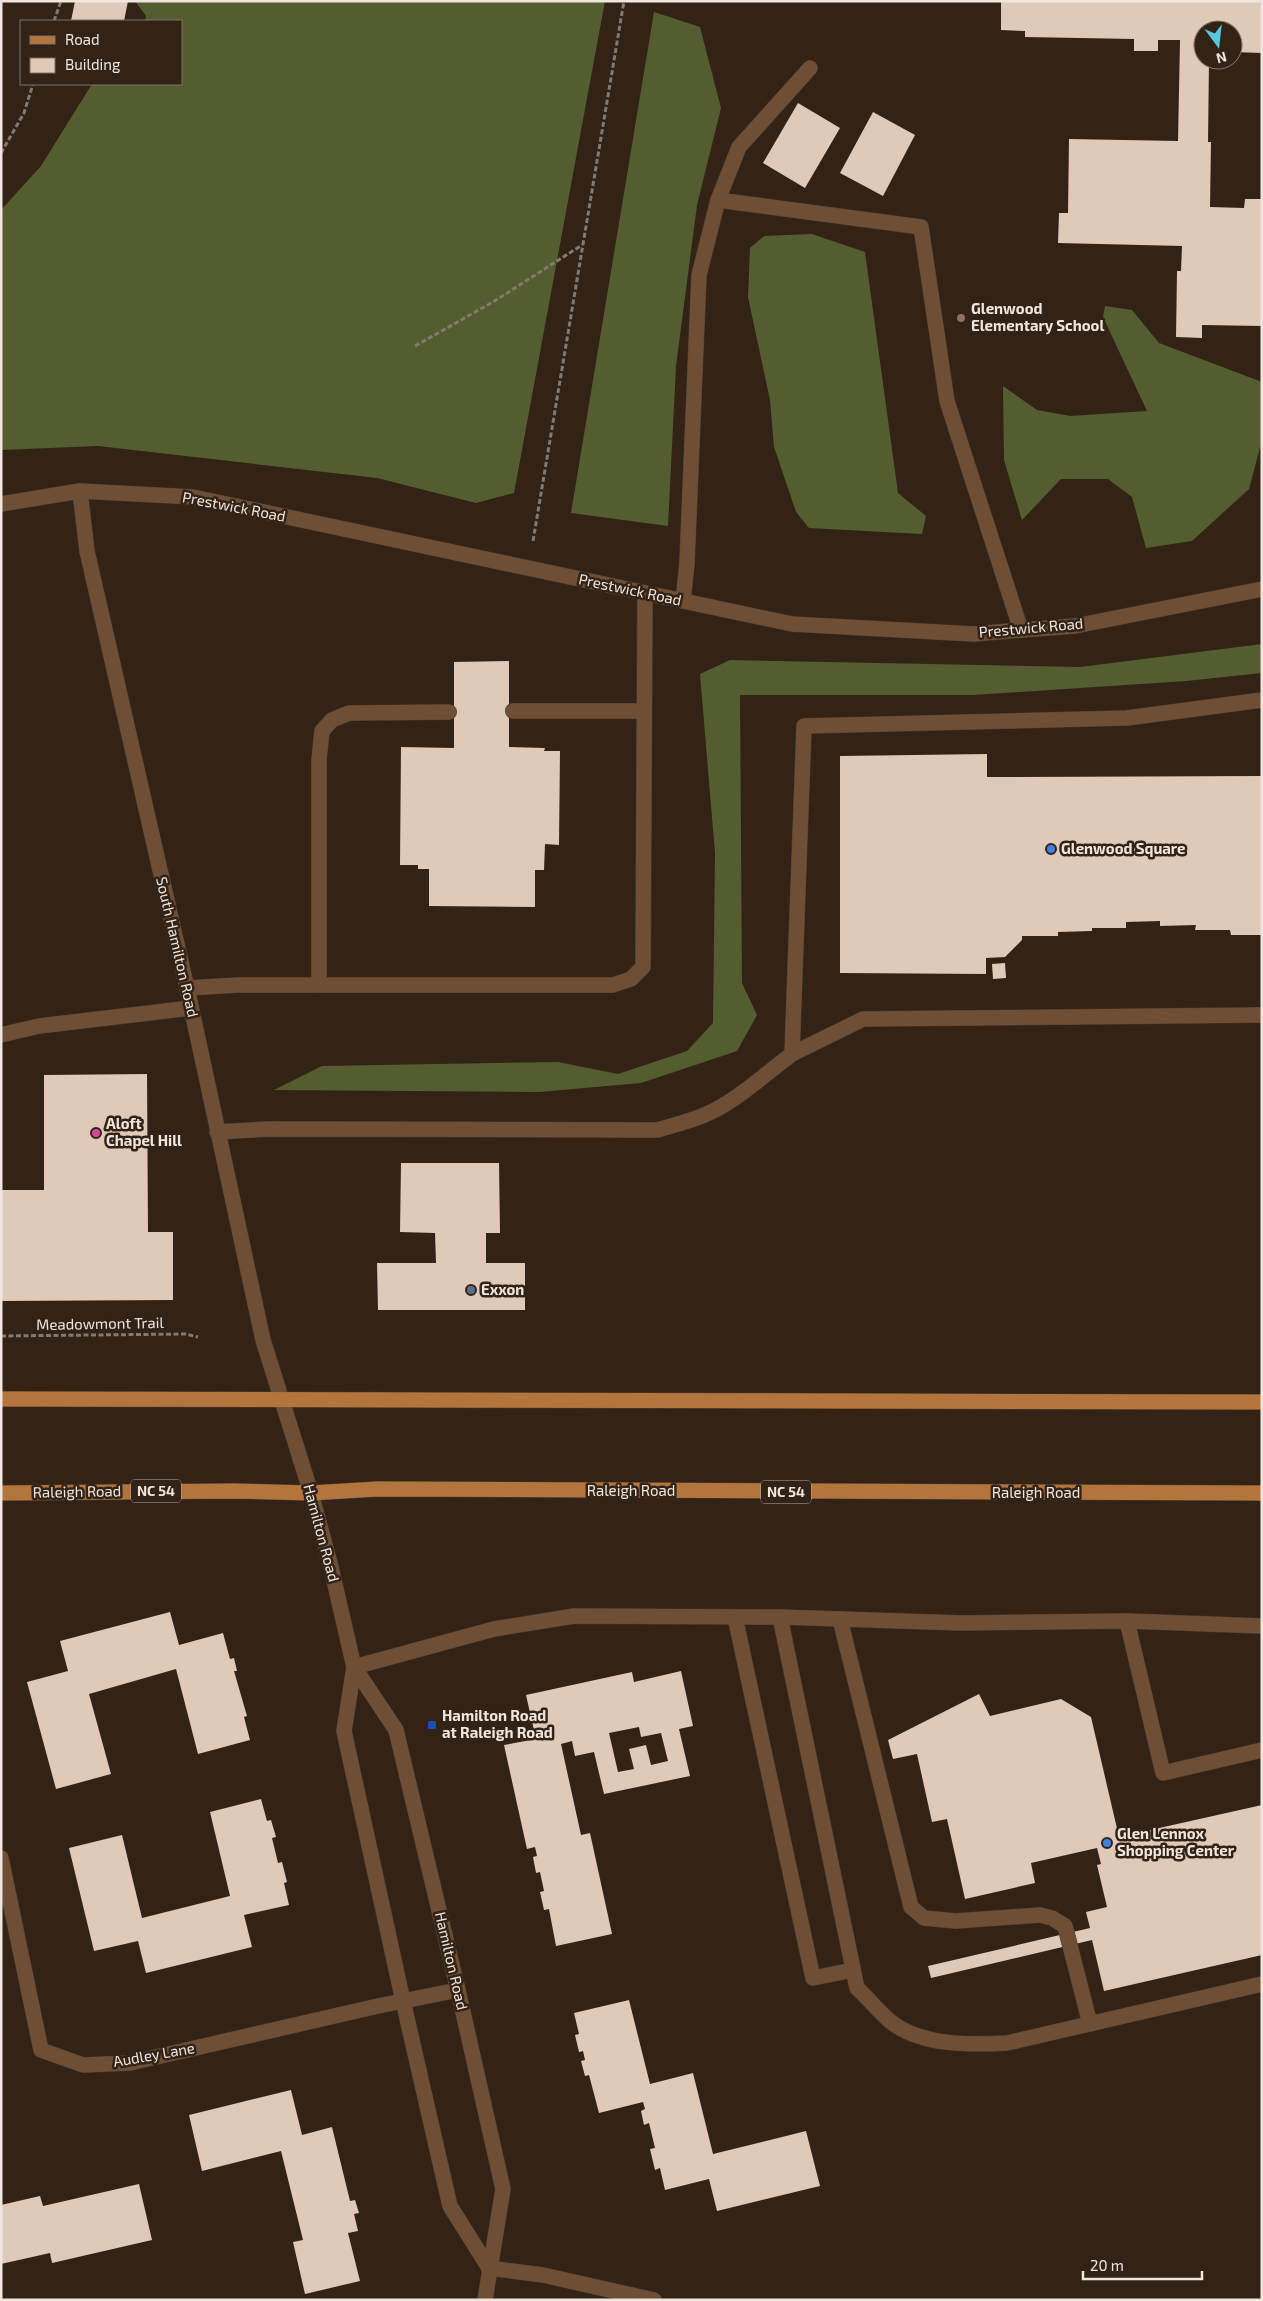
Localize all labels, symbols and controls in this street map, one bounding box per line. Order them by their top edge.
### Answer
legend [20,20,182,85]
north arrow [1193,20,1243,70]
text: Road [65,30,100,48]
text: N [1214,49,1229,68]
text: Building [65,55,121,73]
place label: Glenwood Elementary School [971,299,1104,335]
marker: Glenwood Elementary School [955,312,967,324]
street label: Prestwick Road [181,487,287,525]
street label: Prestwick Road [577,569,683,609]
street label: Prestwick Road [978,613,1084,641]
place label: Glenwood Square [1061,839,1186,857]
marker: Glenwood Square [1045,843,1057,855]
street label: South Hamilton Road [153,875,203,1019]
place label: Aloft Chapel Hill [106,1114,182,1149]
marker: Aloft Chapel Hill [90,1127,102,1139]
place label: Exxon [481,1280,524,1298]
marker: Exxon [465,1284,477,1296]
street label: Meadowmont Trail [36,1313,165,1333]
road number: NC 54 [131,1480,181,1502]
road number: NC 54 [761,1480,811,1504]
street label: Raleigh Road [32,1481,121,1501]
street label: Raleigh Road [587,1481,675,1499]
street label: Hamilton Road [300,1482,344,1584]
street label: Raleigh Road [992,1483,1080,1501]
place label: Hamilton Road at Raleigh Road [442,1706,553,1741]
marker: Hamilton Road at Raleigh Road [426,1719,438,1731]
place label: Glen Lennox Shopping Center [1117,1824,1235,1859]
marker: Glen Lennox Shopping Center [1101,1837,1113,1849]
street label: Hamilton Road [432,1910,472,2012]
street label: Audley Lane [112,2038,196,2070]
scale bar [1083,2248,1202,2280]
text: 20 m [1090,2256,1124,2274]

